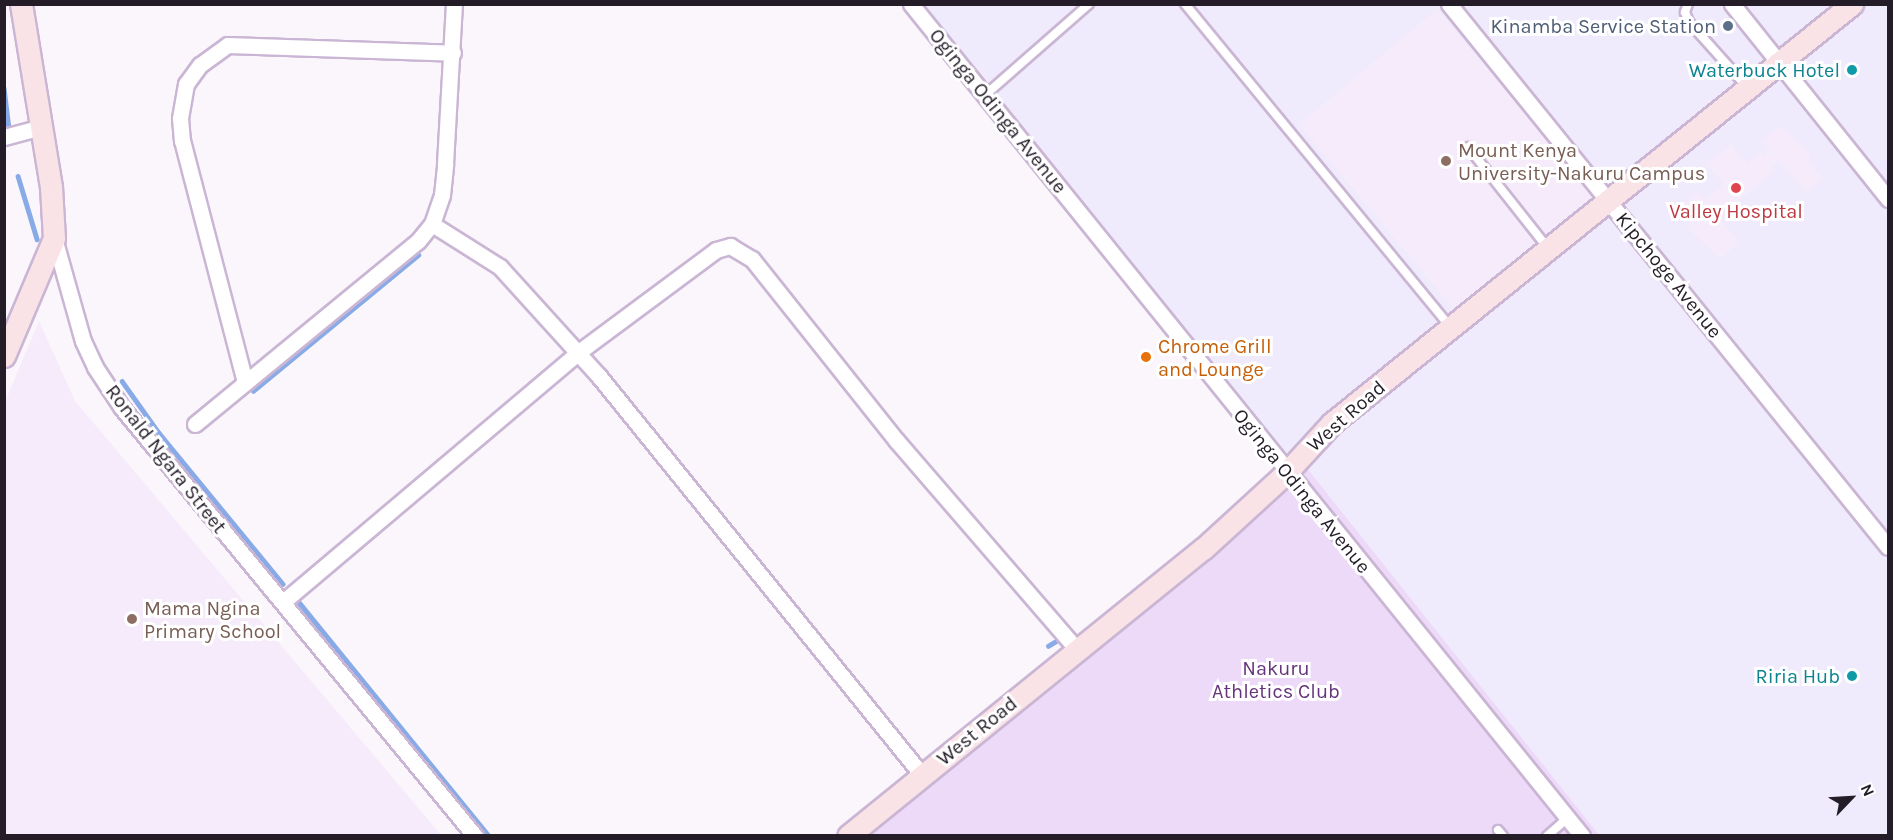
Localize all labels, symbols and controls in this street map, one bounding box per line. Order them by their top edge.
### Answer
place label: Kinamba Service Station [1490,14,1716,38]
marker: Kinamba Service Station [1721,19,1735,33]
street label: Oginga Odinga Avenue [924,24,1072,198]
place label: Waterbuck Hotel [1689,58,1840,82]
marker: Waterbuck Hotel [1845,63,1859,77]
place label: Mount Kenya University-Nakuru Campus [1458,138,1705,185]
marker: Mount Kenya University-Nakuru Campus [1439,154,1453,168]
marker: Valley Hospital [1727,179,1745,197]
place label: Valley Hospital [1669,199,1803,223]
street label: Kipchoge Avenue [1611,207,1727,343]
place label: Chrome Grill and Lounge [1158,334,1271,381]
marker: Chrome Grill and Lounge [1139,350,1153,364]
street label: West Road [1302,375,1390,457]
street label: Ronald Ngara Street [100,380,232,538]
street label: Oginga Odinga Avenue [1228,404,1376,578]
place label: Mama Ngina Primary School [144,596,281,643]
marker: Mama Ngina Primary School [125,612,139,626]
park label: Nakuru Athletics Club [1212,656,1340,703]
place label: Riria Hub [1756,664,1840,688]
marker: Riria Hub [1845,669,1859,683]
street label: West Road [932,691,1022,771]
north arrow [1821,768,1881,828]
text: N [1857,781,1879,799]

